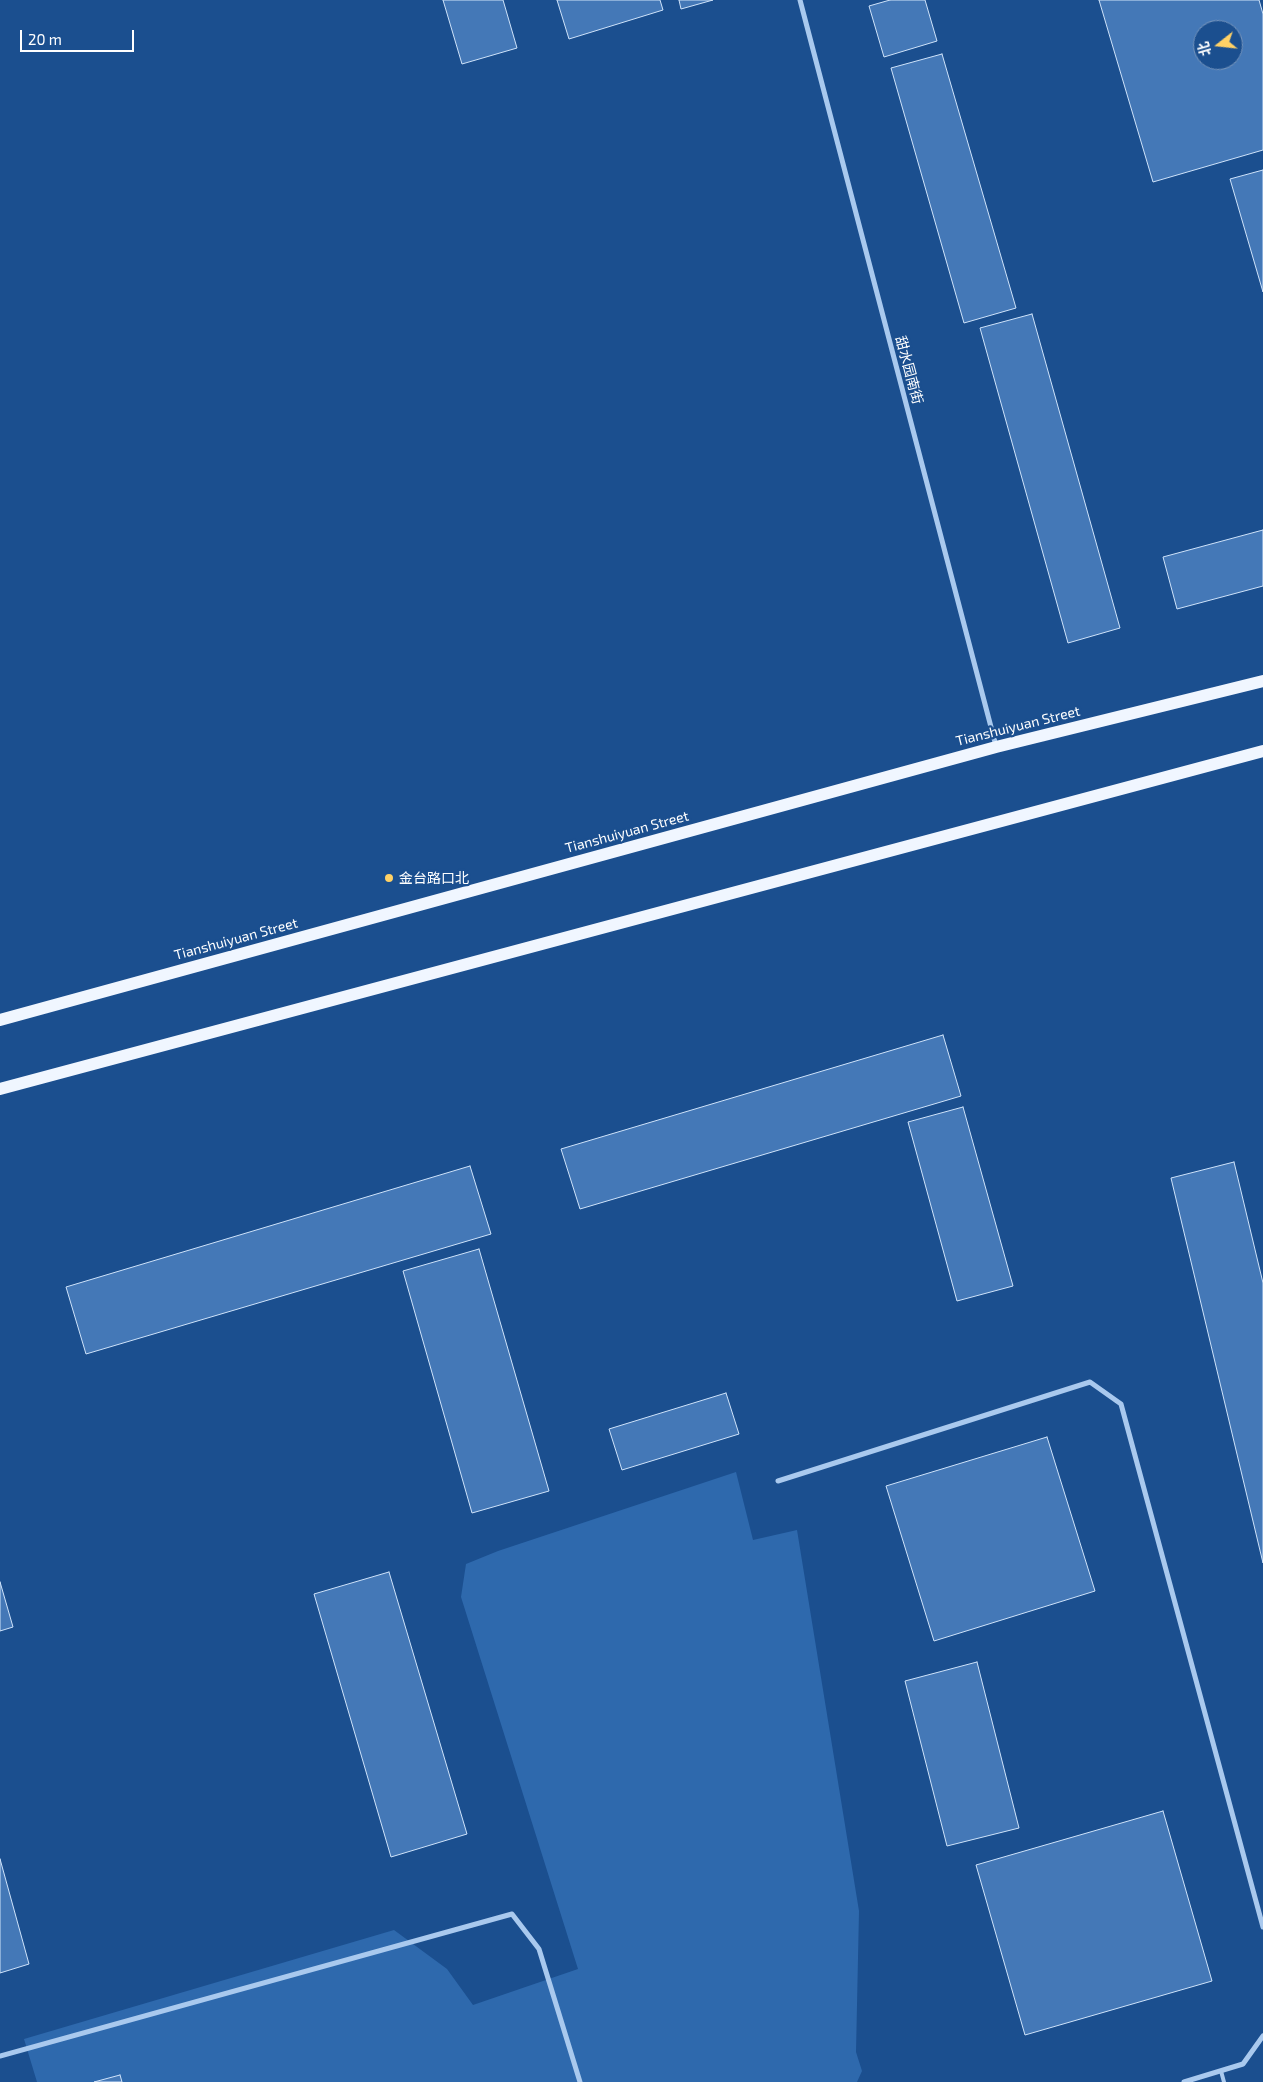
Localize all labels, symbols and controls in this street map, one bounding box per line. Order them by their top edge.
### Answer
scale bar [22,20,136,52]
north arrow [1193,20,1243,70]
text: 20 m [28,30,62,48]
text: 北 [1194,40,1214,58]
street label: 甜水园南街 [892,334,926,406]
street label: Tianshuiyuan Street [954,702,1082,750]
street label: Tianshuiyuan Street [563,807,691,857]
place label: 金台路口北 [399,870,469,886]
marker: 金台路口北 [383,872,395,884]
street label: Tianshuiyuan Street [172,914,300,964]

